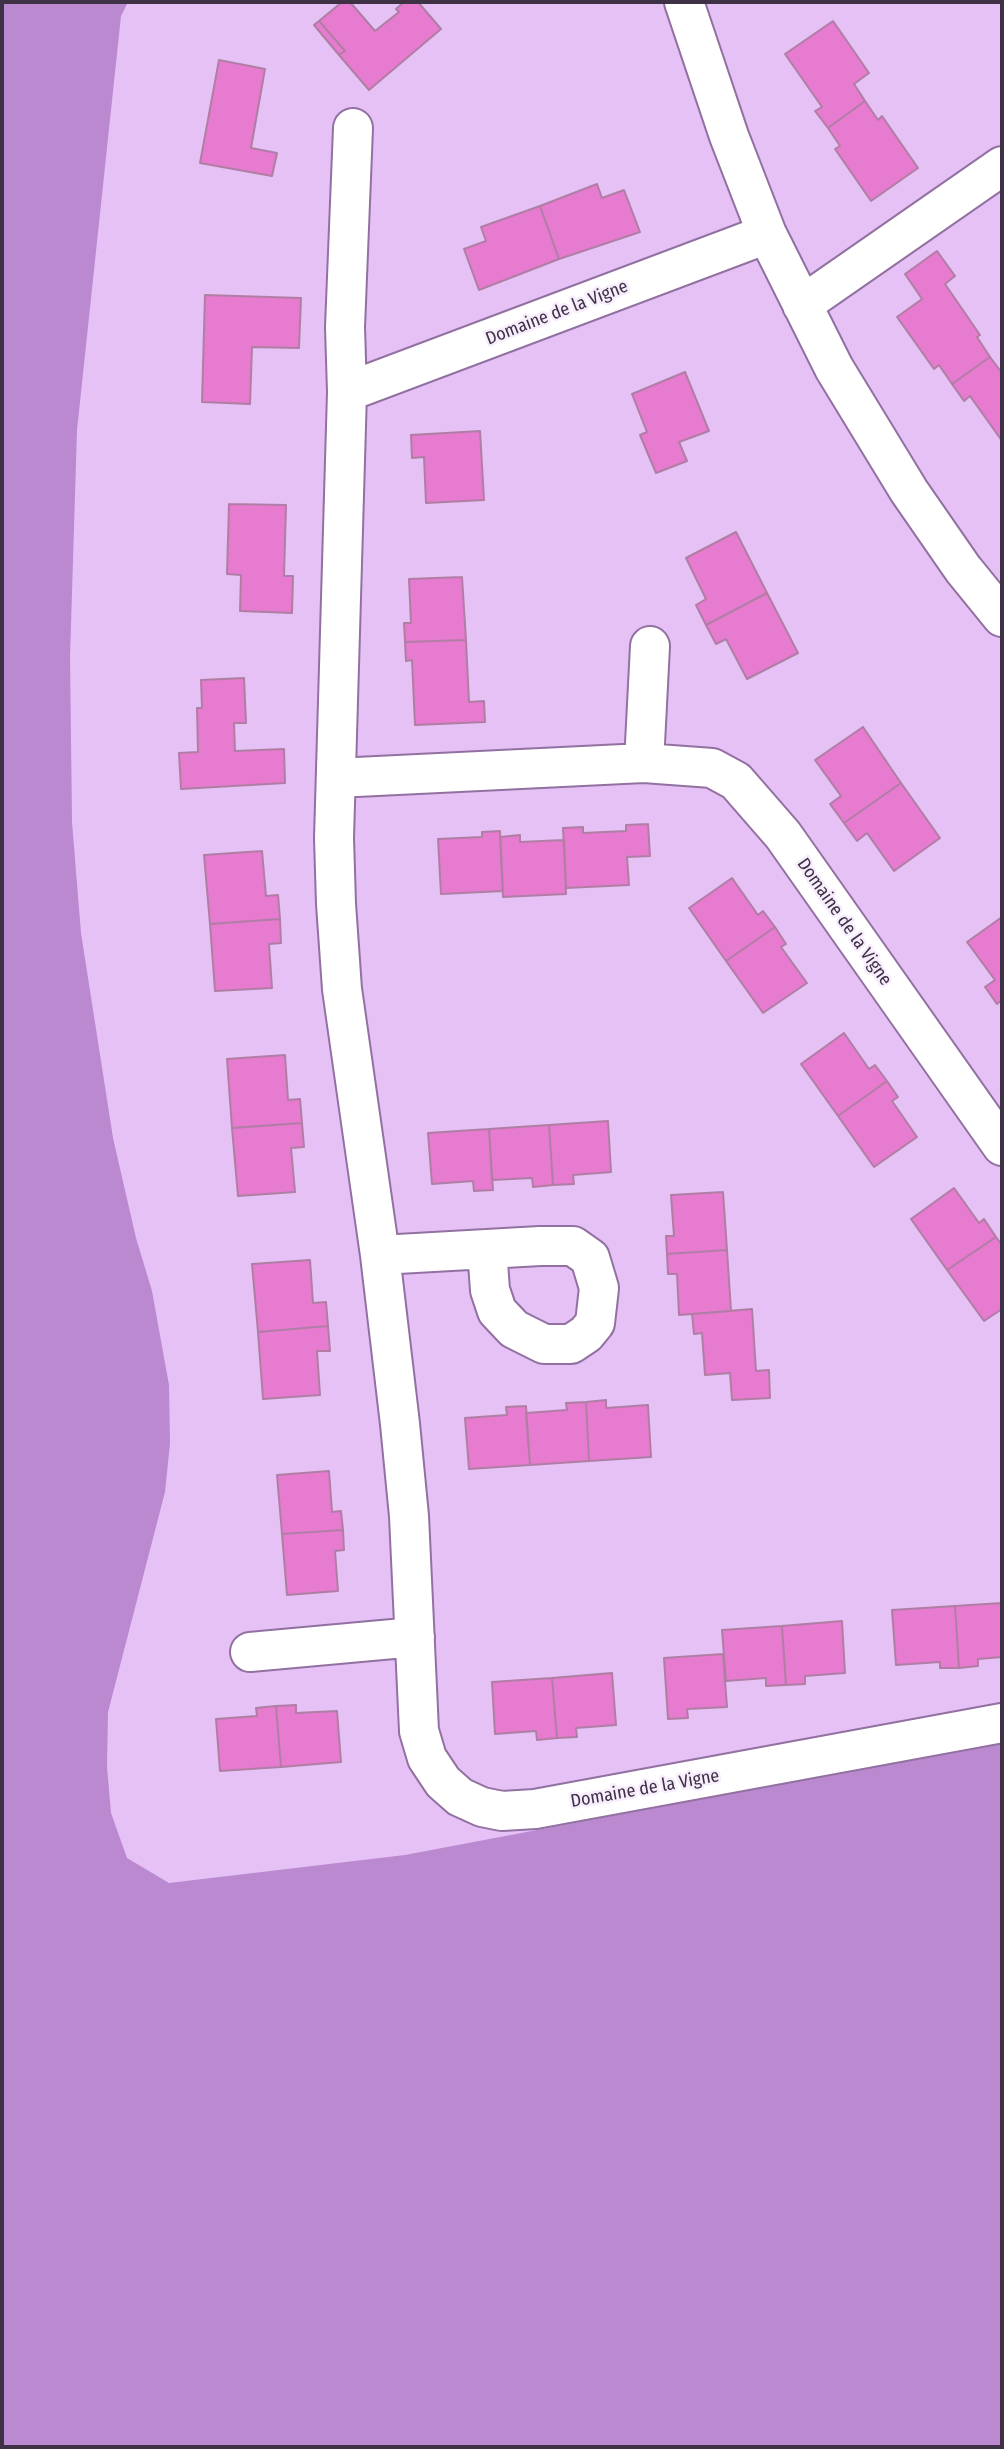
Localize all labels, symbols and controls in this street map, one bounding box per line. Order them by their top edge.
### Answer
street label: Domaine de la Vigne [483,276,631,350]
street label: Domaine de la Vigne [792,854,896,990]
street label: Domaine de la Vigne [569,1765,721,1813]

